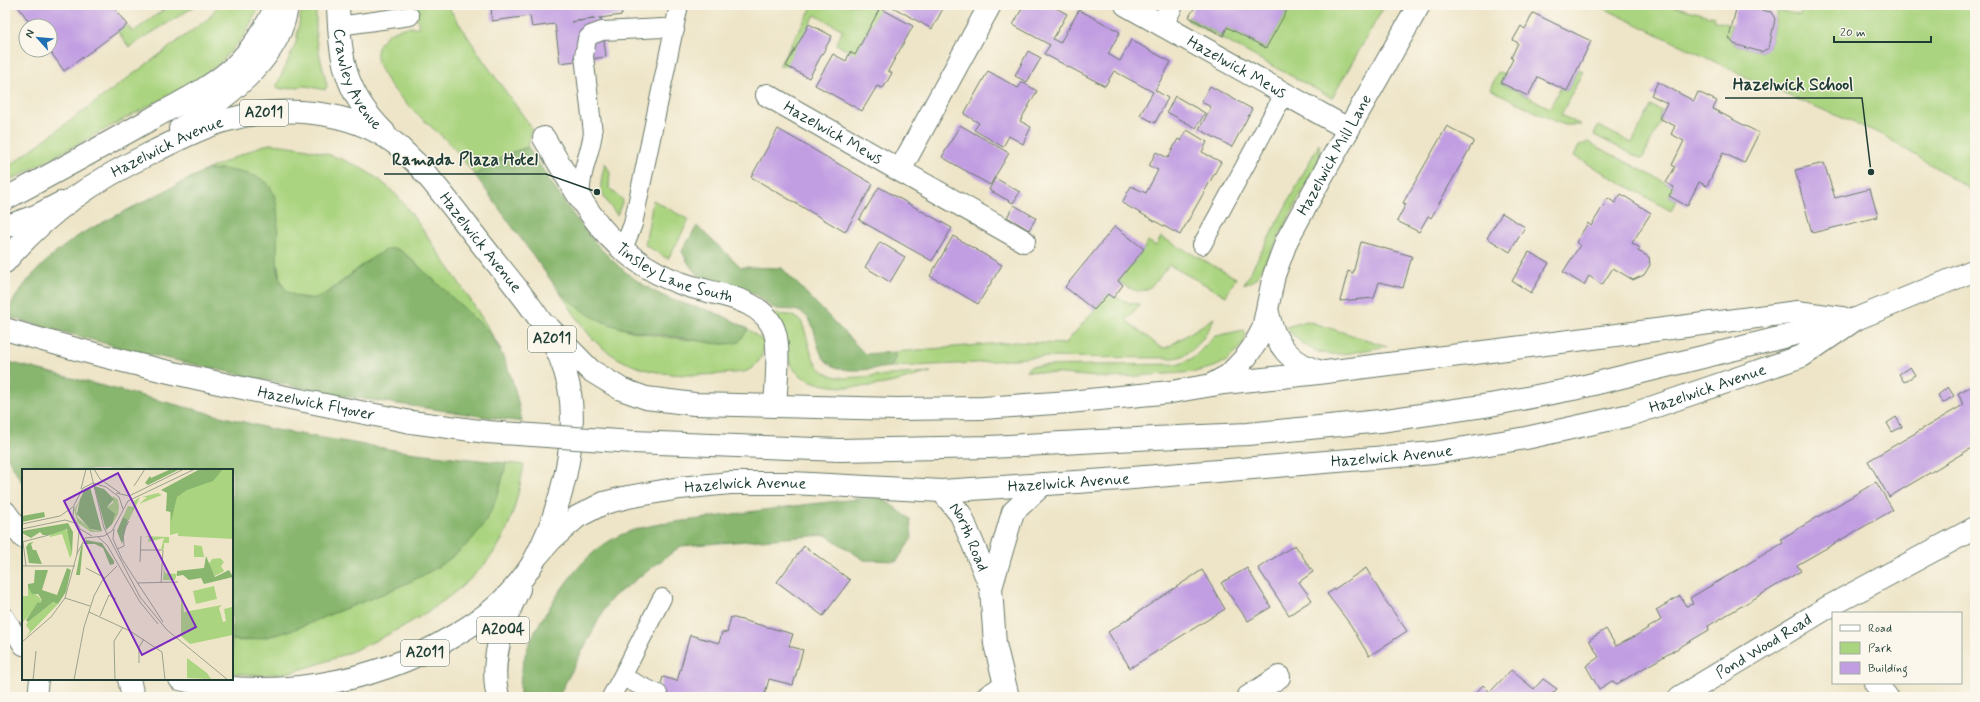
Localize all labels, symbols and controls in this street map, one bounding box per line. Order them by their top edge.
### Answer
north arrow [18,18,58,58]
scale bar [1834,18,1931,44]
text: 20 m [1840,25,1866,41]
text: N [22,27,38,40]
street label: Crawley Avenue [329,28,387,135]
street label: Hazelwick Mews [1183,31,1290,103]
callout: Hazelwick School [1725,69,1862,98]
text: Hazelwick School [1733,74,1853,96]
street label: Hazelwick Mill Lane [1292,91,1377,219]
street label: Hazelwick Mews [780,96,886,169]
road number: A2011 [240,100,288,126]
street label: Hazelwick Avenue [107,111,226,183]
callout: Ramada Plaza Hotel [384,145,546,174]
text: Ramada Plaza Hotel [392,149,539,171]
street label: Hazelwick Avenue [435,188,527,297]
street label: Tinsley Lane South [611,238,735,308]
road number: A2011 [528,326,576,352]
street label: Hazelwick Avenue [1646,359,1769,418]
street label: Hazelwick Flyover [256,381,377,425]
street label: Hazelwick Avenue [1330,440,1454,472]
street label: Hazelwick Avenue [1007,468,1131,497]
inset map [22,469,233,680]
street label: Hazelwick Avenue [683,472,807,498]
street label: North Road [944,498,994,575]
street label: Pond Wood Road [1712,609,1816,683]
legend [1832,612,1962,684]
road number: A2004 [477,617,529,643]
text: Road [1868,621,1892,637]
road number: A2011 [401,640,449,666]
text: Park [1868,641,1892,657]
text: Building [1868,661,1908,678]

